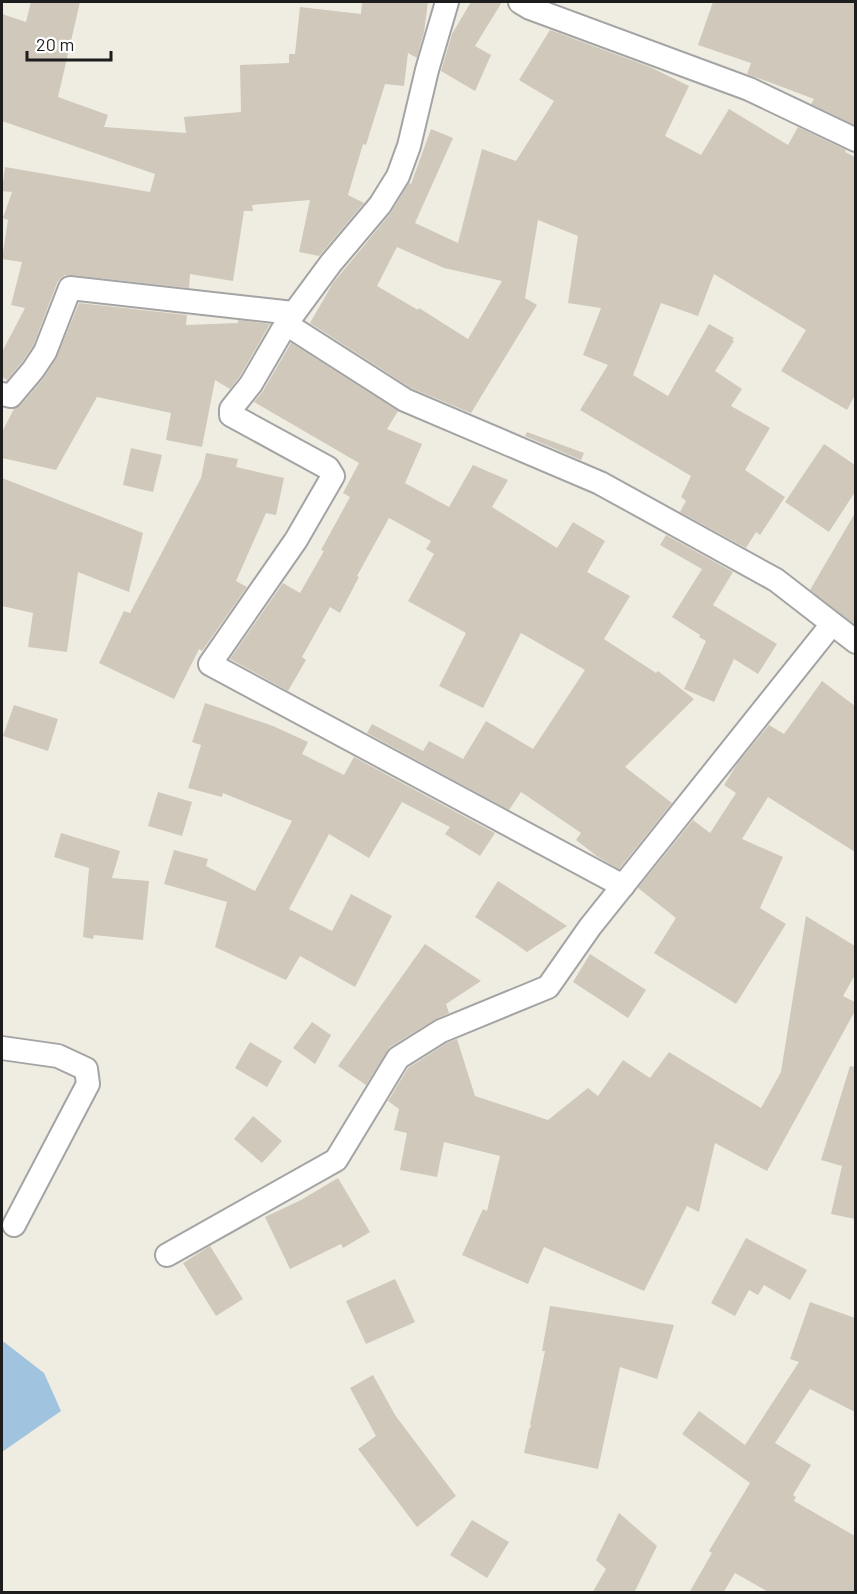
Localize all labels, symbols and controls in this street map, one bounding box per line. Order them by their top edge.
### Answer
scale bar [27,24,111,62]
text: 20 m [36,33,74,55]

